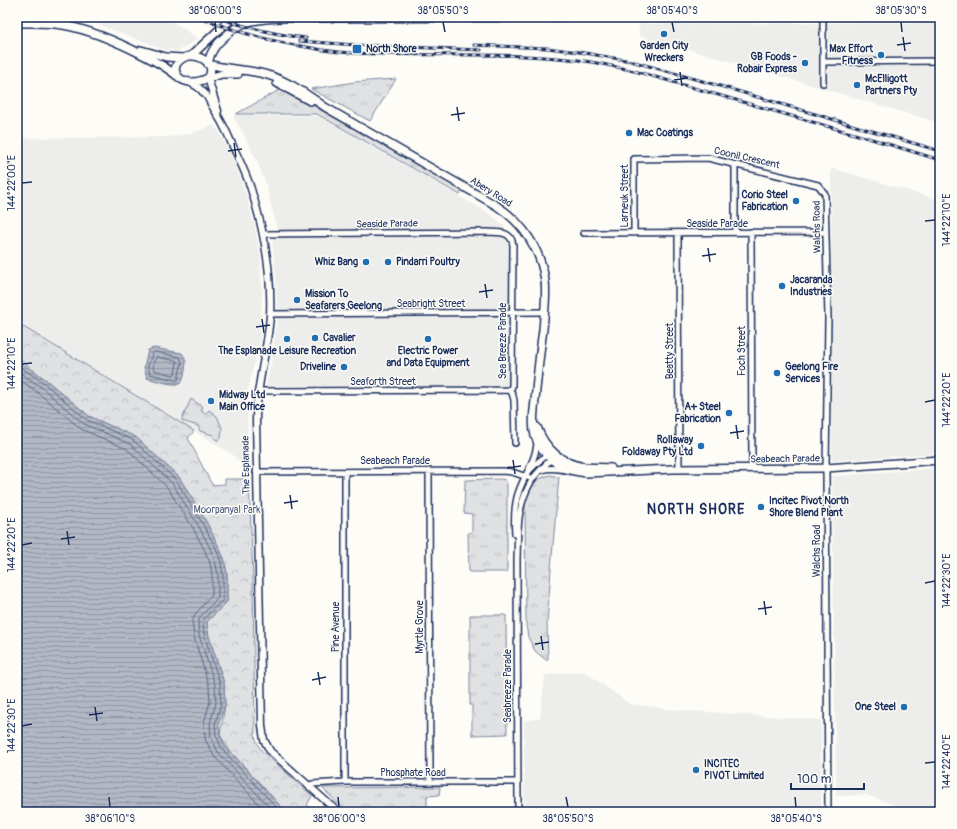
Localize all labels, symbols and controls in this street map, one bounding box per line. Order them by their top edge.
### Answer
text: 38°06'00"S [188,5,242,17]
text: 38°05'50"S [417,5,469,17]
text: 38°05'40"S [646,5,698,17]
text: 38°05'30"S [875,5,927,17]
marker: Garden City Wreckers [659,29,669,39]
place label: Garden City Wreckers [640,40,689,64]
marker: North Shore [351,43,363,55]
place label: North Shore [366,43,418,55]
place label: Max Effort Fitness [829,43,874,67]
marker: Max Effort Fitness [876,50,886,60]
place label: GB Foods - Robair Express [737,51,798,75]
marker: GB Foods - Robair Express [800,58,810,68]
place label: McElligott Partners Pty [865,73,918,97]
marker: McElligott Partners Pty [852,80,862,90]
place label: Mac Coatings [637,127,693,139]
marker: Mac Coatings [624,128,634,138]
street label: Coonil Crescent [713,145,782,172]
text: 144°22'00"E [6,155,18,211]
street label: Larneuk Street [619,164,631,227]
street label: Abery Road [468,174,514,210]
place label: Corio Steel Fabrication [741,189,788,213]
text: 144°22'10"E [941,193,953,247]
marker: Corio Steel Fabrication [791,196,801,206]
street label: Walchs Road [811,200,823,253]
street label: Seaside Parade [356,217,418,231]
street label: Seaside Parade [686,218,748,230]
place label: Whiz Bang [315,256,358,268]
place label: Pindarri Poultry [396,256,460,268]
marker: Whiz Bang [361,257,371,267]
marker: Pindarri Poultry [383,257,393,267]
place label: Jacaranda Industries [790,274,833,298]
marker: Jacaranda Industries [777,281,787,291]
place label: Mission To Seafarers Geelong [305,288,382,312]
marker: Mission To Seafarers Geelong [292,295,302,305]
street label: Seabright Street [397,298,466,310]
street label: Sea Breeze Parade [497,303,509,379]
street label: Beatty Street [664,322,676,379]
street label: Foch Street [736,325,748,376]
place label: Cavalier [323,332,356,344]
marker: Cavalier [310,333,320,343]
marker: The Esplanade Leisure Recreation [282,334,292,344]
marker: Electric Power and Data Equipment [423,334,433,344]
text: 144°22'10"E [6,337,18,391]
place label: The Esplanade Leisure Recreation [217,345,356,357]
place label: Electric Power and Data Equipment [386,345,471,369]
place label: Driveline [300,361,337,373]
place label: Geelong Fire Services [785,361,839,385]
marker: Driveline [339,362,349,372]
marker: Geelong Fire Services [772,368,782,378]
text: 144°22'20"E [941,373,953,427]
street label: Seaforth Street [350,376,417,388]
place label: Midway Ltd Main Office [219,389,266,413]
marker: Midway Ltd Main Office [206,396,216,406]
place label: A+ Steel Fabrication [675,401,721,425]
marker: A+ Steel Fabrication [724,408,734,418]
place label: Rollaway Foldaway Pty Ltd [622,434,694,458]
street label: The Esplanade [239,435,253,494]
marker: Rollaway Foldaway Pty Ltd [696,441,706,451]
street label: Seabeach Parade [750,452,820,466]
street label: Seabeach Parade [360,455,430,467]
place label: Incitec Pivot North Shore Blend Plant [769,495,849,519]
district label: NORTH SHORE [647,501,745,518]
marker: Incitec Pivot North Shore Blend Plant [756,502,766,512]
park label: Moorpanyal Park [193,504,261,516]
text: 144°22'20"E [6,518,18,572]
street label: Walchs Road [811,525,823,577]
text: 144°22'30"E [941,554,953,608]
street label: Myrtle Grove [414,600,426,654]
street label: Pine Avenue [330,602,342,652]
street label: Seabreeze Parade [502,649,514,723]
text: 144°22'30"E [6,699,18,753]
place label: One Steel [855,701,896,713]
marker: One Steel [899,702,909,712]
text: 144°22'40"E [941,735,953,789]
place label: INCITEC PIVOT Limited [704,758,764,782]
marker: INCITEC PIVOT Limited [691,765,701,775]
scale bar [791,765,864,791]
street label: Phosphate Road [380,767,446,779]
text: 100 m [797,772,832,787]
text: 38°06'10"S [85,813,135,825]
text: 38°06'00"S [312,813,366,825]
text: 38°05'50"S [542,813,594,825]
text: 38°05'40"S [770,813,822,825]

